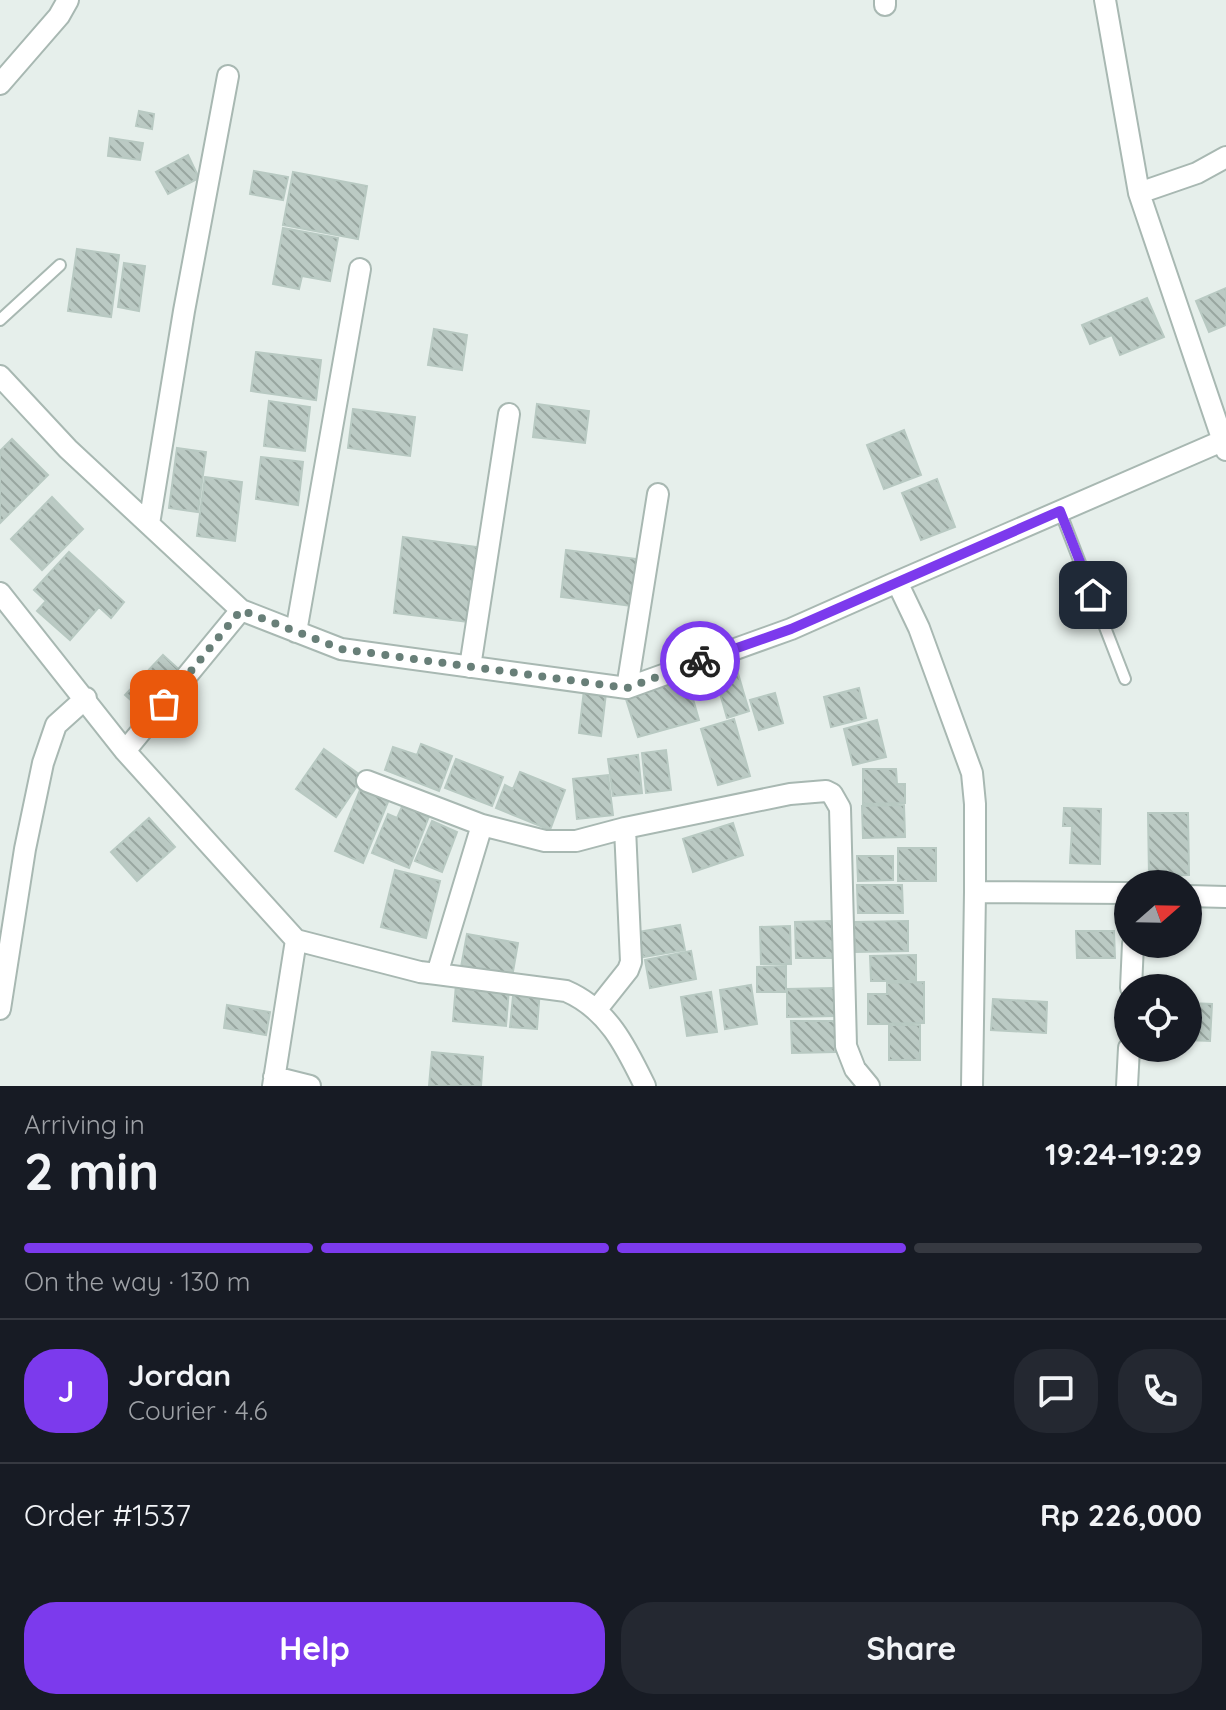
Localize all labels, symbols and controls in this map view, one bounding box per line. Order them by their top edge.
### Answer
pin [1059,561,1127,629]
icon: home [1071,573,1115,617]
courier [660,621,740,701]
icon: bike [678,639,722,683]
pin [130,670,198,738]
icon: bag [142,682,186,726]
north arrow [1114,870,1202,958]
map controls [1114,870,1202,1062]
button: locate [1114,974,1202,1062]
text: Arriving in [24,1108,145,1141]
text: 19:24–19:29 [1045,1135,1202,1173]
text: 2 min [24,1138,159,1203]
text: On the way · 130 m [24,1265,250,1298]
button: chat [1014,1349,1098,1433]
button: phone [1118,1349,1202,1433]
text: Jordan [128,1356,231,1394]
text: J [58,1372,74,1410]
text: Courier · 4.6 [128,1394,267,1427]
text: Order #1537 [24,1496,191,1534]
text: Rp 226,000 [1040,1496,1202,1534]
button: Help [24,1602,605,1694]
button: Share [621,1602,1202,1694]

